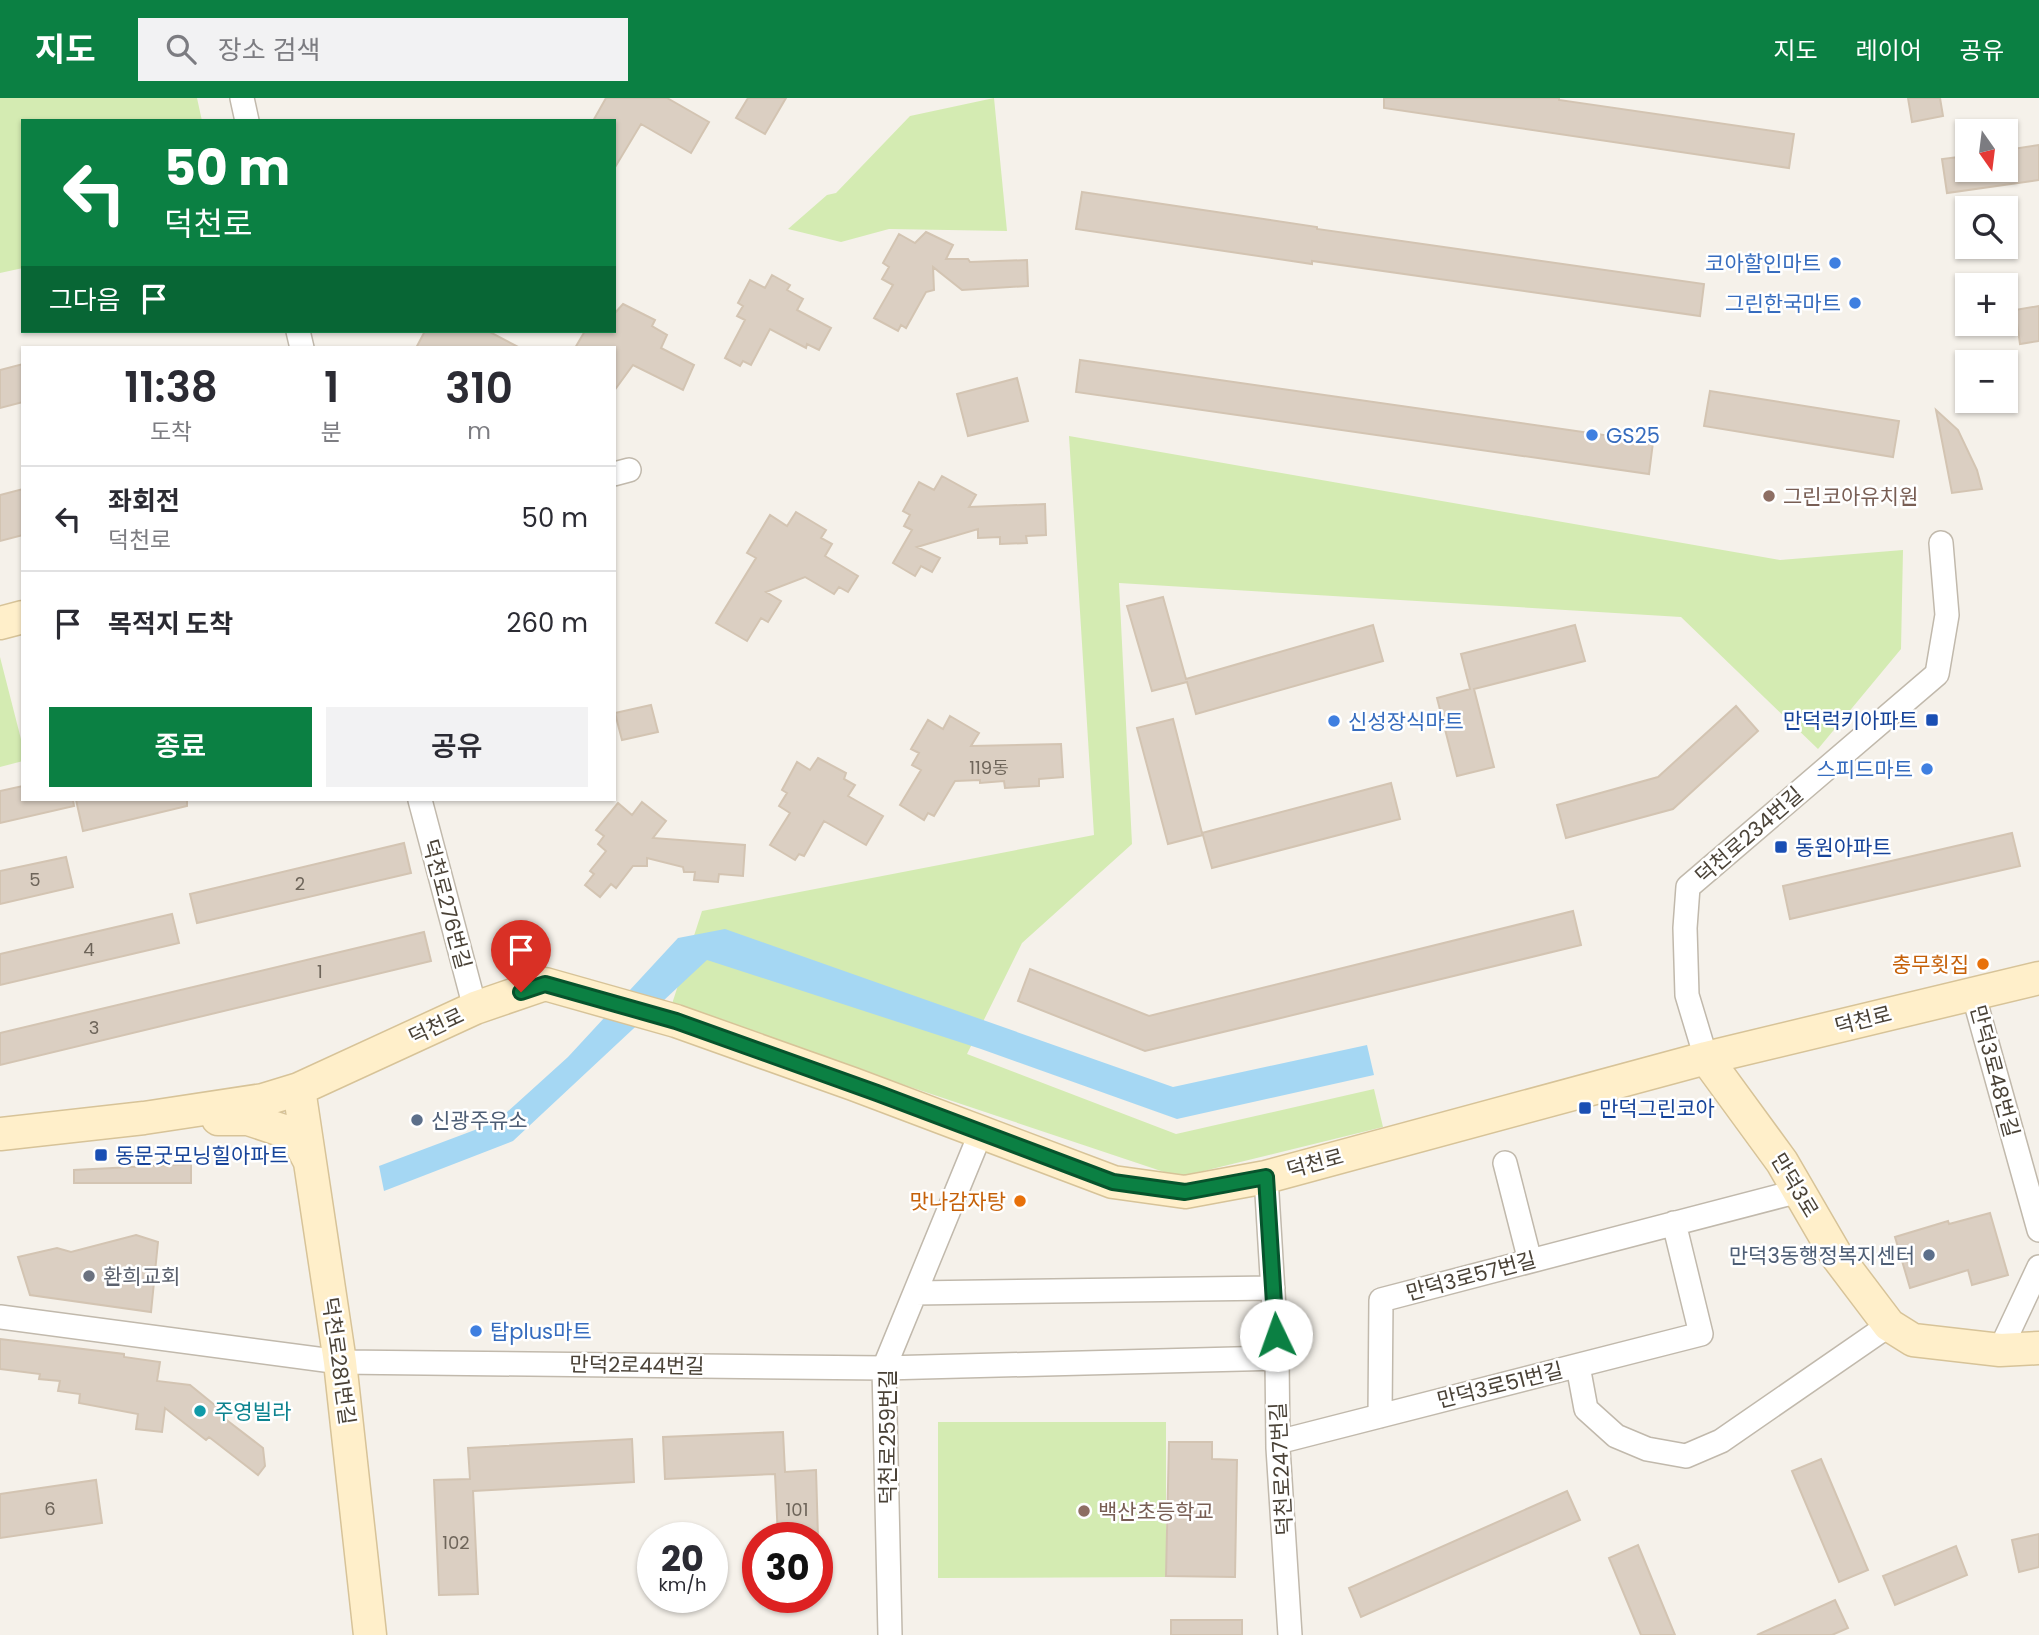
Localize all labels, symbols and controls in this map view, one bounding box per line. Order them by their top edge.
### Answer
search box [138,18,628,81]
text: 지도 [35,26,96,73]
icon: search [162,30,200,68]
text: 장소 검색 [218,32,320,68]
text: 지도 [1773,34,1818,67]
text: 레이어 [1856,34,1922,67]
text: 공유 [1960,34,2004,67]
north arrow [1955,119,2018,182]
map controls [1955,119,2018,413]
text: 50 m [164,134,290,202]
icon: left [49,147,140,238]
button: search [1955,196,2018,259]
text: 덕천로 [164,201,252,246]
place label: 코아할인마트 [1705,249,1821,278]
marker: 코아할인마트 [1827,255,1843,271]
button: + [1955,273,2018,336]
icon: arrive [135,280,173,318]
text: 그다음 [49,282,121,318]
place label: 그린한국마트 [1725,289,1841,318]
marker: 그린한국마트 [1847,295,1863,311]
button: − [1955,350,2018,413]
text: 11:38 [124,358,218,417]
text: 1 [324,358,339,417]
text: 310 [445,359,513,418]
text: m [467,415,491,447]
text: 도착 [150,416,192,448]
text: 분 [321,416,342,448]
place label: GS25 [1606,421,1660,450]
marker: GS25 [1584,427,1600,443]
place label: 그린코아유치원 [1783,482,1918,511]
text: 좌회전 [108,483,180,519]
marker: 그린코아유치원 [1761,488,1777,504]
icon: left [49,500,87,538]
text: 50 m [522,500,588,536]
text: 덕천로 [108,524,171,556]
icon: arrive [49,605,87,643]
text: 260 m [506,605,588,641]
text: 목적지 도착 [108,606,233,642]
place label: 만덕럭키아파트 [1783,706,1918,735]
button: 종료 [49,707,312,787]
button: 공유 [326,707,588,787]
place label: 신성장식마트 [1348,707,1464,736]
marker: 만덕럭키아파트 [1924,712,1940,728]
marker: 신성장식마트 [1326,713,1342,729]
house number: 119동 [969,755,1009,780]
place label: 스피드마트 [1816,755,1913,784]
marker: 스피드마트 [1919,761,1935,777]
street label: 덕천로234번길 [1689,780,1809,890]
place label: 동원아파트 [1795,833,1892,862]
street label: 덕천로276번길 [416,836,478,972]
marker: 동원아파트 [1773,839,1789,855]
house number: 5 [29,867,41,892]
house number: 2 [295,871,305,896]
pin [491,920,551,992]
icon: arrive [502,931,540,969]
house number: 4 [83,937,95,962]
place label: 충무횟집 [1892,950,1969,979]
marker: 충무횟집 [1975,956,1991,972]
house number: 1 [317,959,323,984]
street label: 덕천로 [1831,999,1895,1041]
street label: 덕천로 [404,1001,468,1051]
street label: 만덕3로48번길 [1963,1002,2027,1140]
house number: 3 [89,1015,99,1040]
place label: 만덕그린코아 [1599,1094,1715,1123]
marker: 만덕그린코아 [1577,1100,1593,1116]
place label: 신광주유소 [431,1106,528,1135]
marker: 신광주유소 [409,1112,425,1128]
place label: 동문굿모닝힐아파트 [115,1141,289,1170]
street label: 덕천로 [1283,1141,1347,1185]
marker: 동문굿모닝힐아파트 [93,1147,109,1163]
street label: 만덕3로 [1764,1147,1826,1223]
place label: 맛나감자탕 [909,1187,1006,1216]
marker: 맛나감자탕 [1012,1193,1028,1209]
place label: 만덕3동행정복지센터 [1729,1241,1915,1270]
street label: 만덕3로57번길 [1403,1245,1539,1307]
marker: 만덕3동행정복지센터 [1921,1247,1937,1263]
place label: 환희교회 [103,1262,180,1291]
marker: 환희교회 [81,1268,97,1284]
street label: 덕천로281번길 [316,1295,362,1427]
position arrow [1239,1298,1313,1372]
place label: 탑plus마트 [490,1317,592,1346]
marker: 탑plus마트 [468,1323,484,1339]
street label: 만덕2로44번길 [569,1349,705,1381]
street label: 만덕3로51번길 [1434,1355,1566,1415]
street label: 덕천로259번길 [873,1369,902,1505]
place label: 주영빌라 [214,1397,291,1426]
street label: 덕천로247번길 [1263,1402,1299,1536]
marker: 주영빌라 [192,1403,208,1419]
house number: 6 [44,1496,56,1521]
house number: 101 [786,1497,808,1522]
place label: 백산초등학교 [1098,1497,1214,1526]
marker: 백산초등학교 [1076,1503,1092,1519]
speed limit sign: 30 [742,1522,833,1613]
house number: 102 [442,1530,470,1555]
text: 20 [661,1534,704,1583]
text: km/h [659,1572,706,1597]

